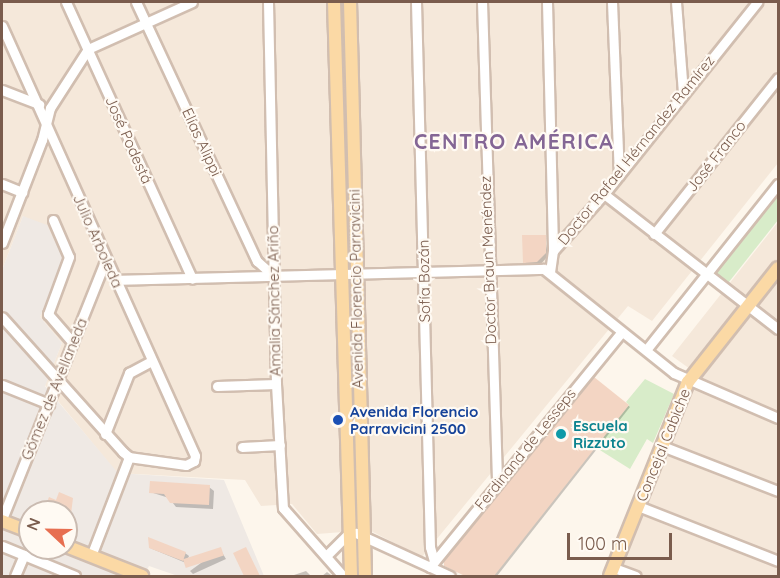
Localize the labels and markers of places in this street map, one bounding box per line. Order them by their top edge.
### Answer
place label: Avenida Florencio Parravicini 2500 [350,402,478,437]
marker: Avenida Florencio Parravicini 2500 [331,413,345,427]
place label: Escuela Rizzuto [573,416,628,451]
marker: Escuela Rizzuto [554,427,568,441]

